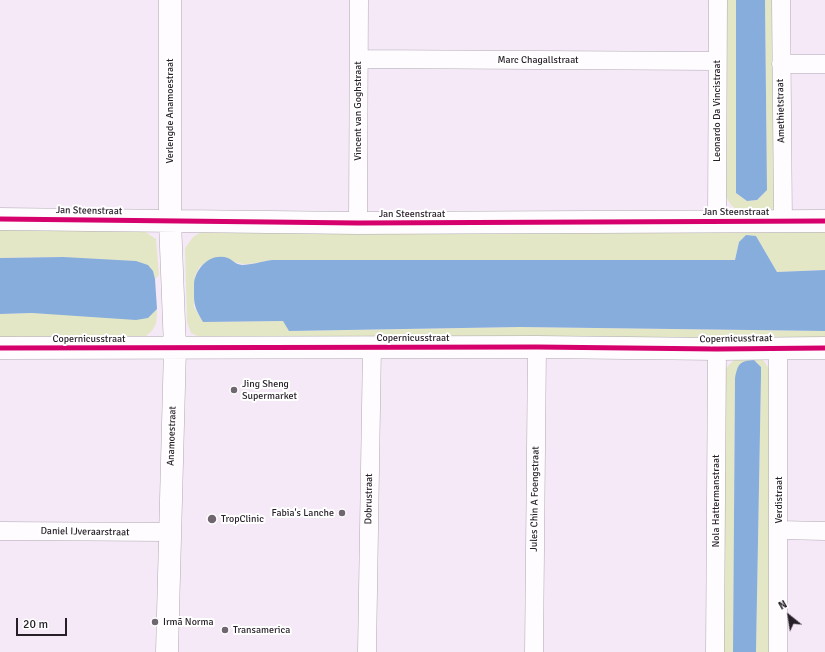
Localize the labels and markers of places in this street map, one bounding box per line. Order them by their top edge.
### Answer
place label: Jing Sheng Supermarket [242,378,297,402]
marker: Jing Sheng Supermarket [229,385,239,395]
place label: Fabia's Lanche [272,507,334,519]
marker: Fabia's Lanche [337,508,347,518]
marker: TropClinic [206,513,218,525]
place label: TropClinic [221,513,264,525]
place label: Irmã Norma [163,616,214,628]
marker: Irmã Norma [150,617,160,627]
place label: Transamerica [233,624,290,636]
marker: Transamerica [220,625,230,635]

